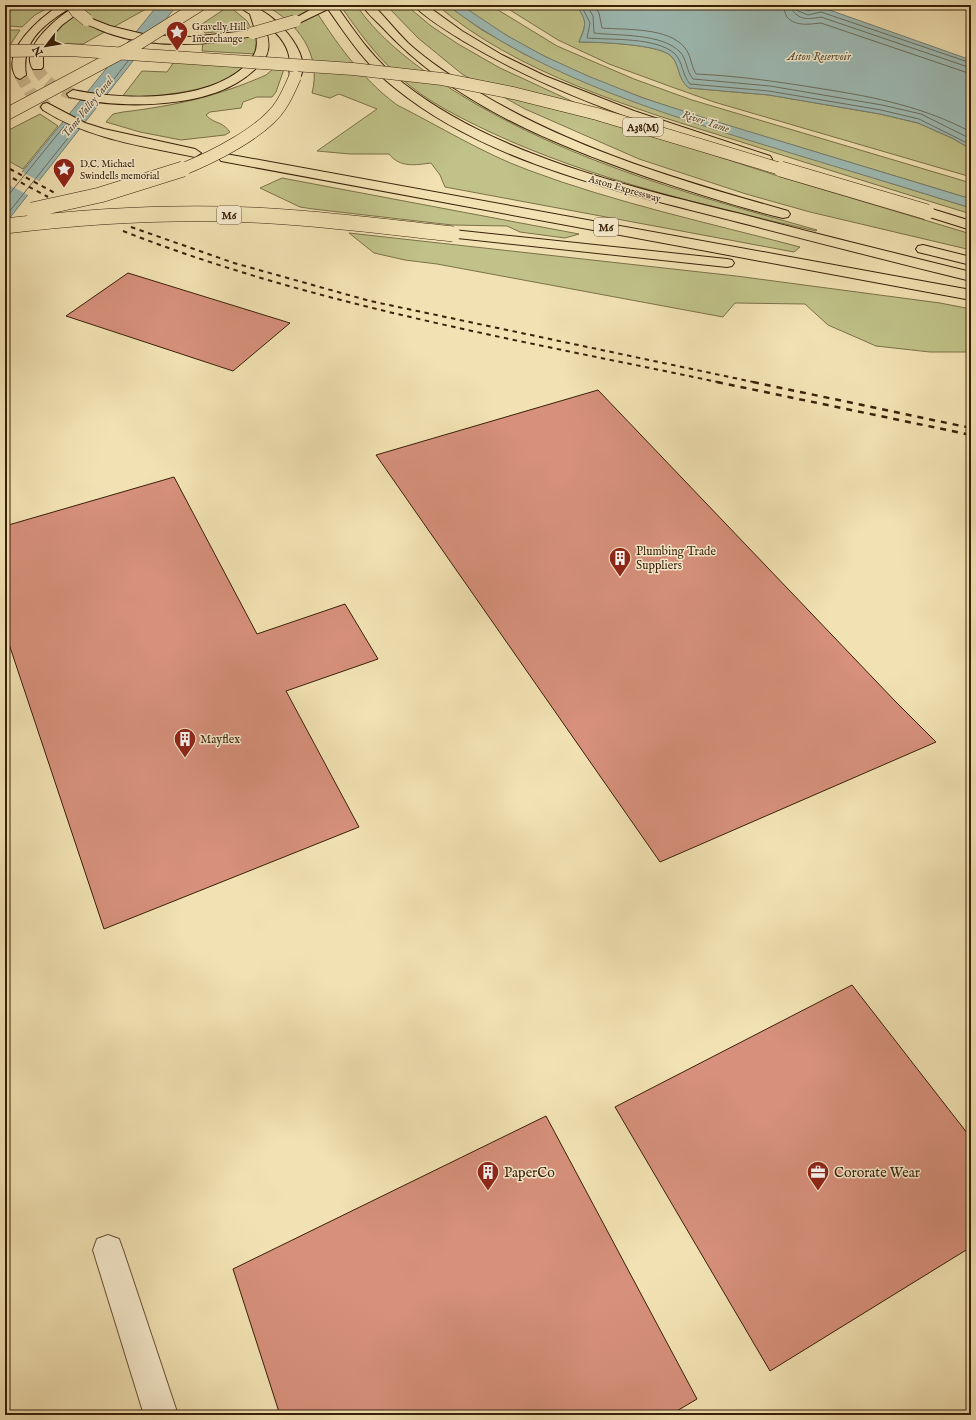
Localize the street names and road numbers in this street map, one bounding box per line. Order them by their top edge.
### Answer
road number: A38(M) [623,118,663,136]
street label: Aston Expressway [586,173,662,206]
road number: M6 [217,206,241,224]
road number: M6 [594,218,618,236]

